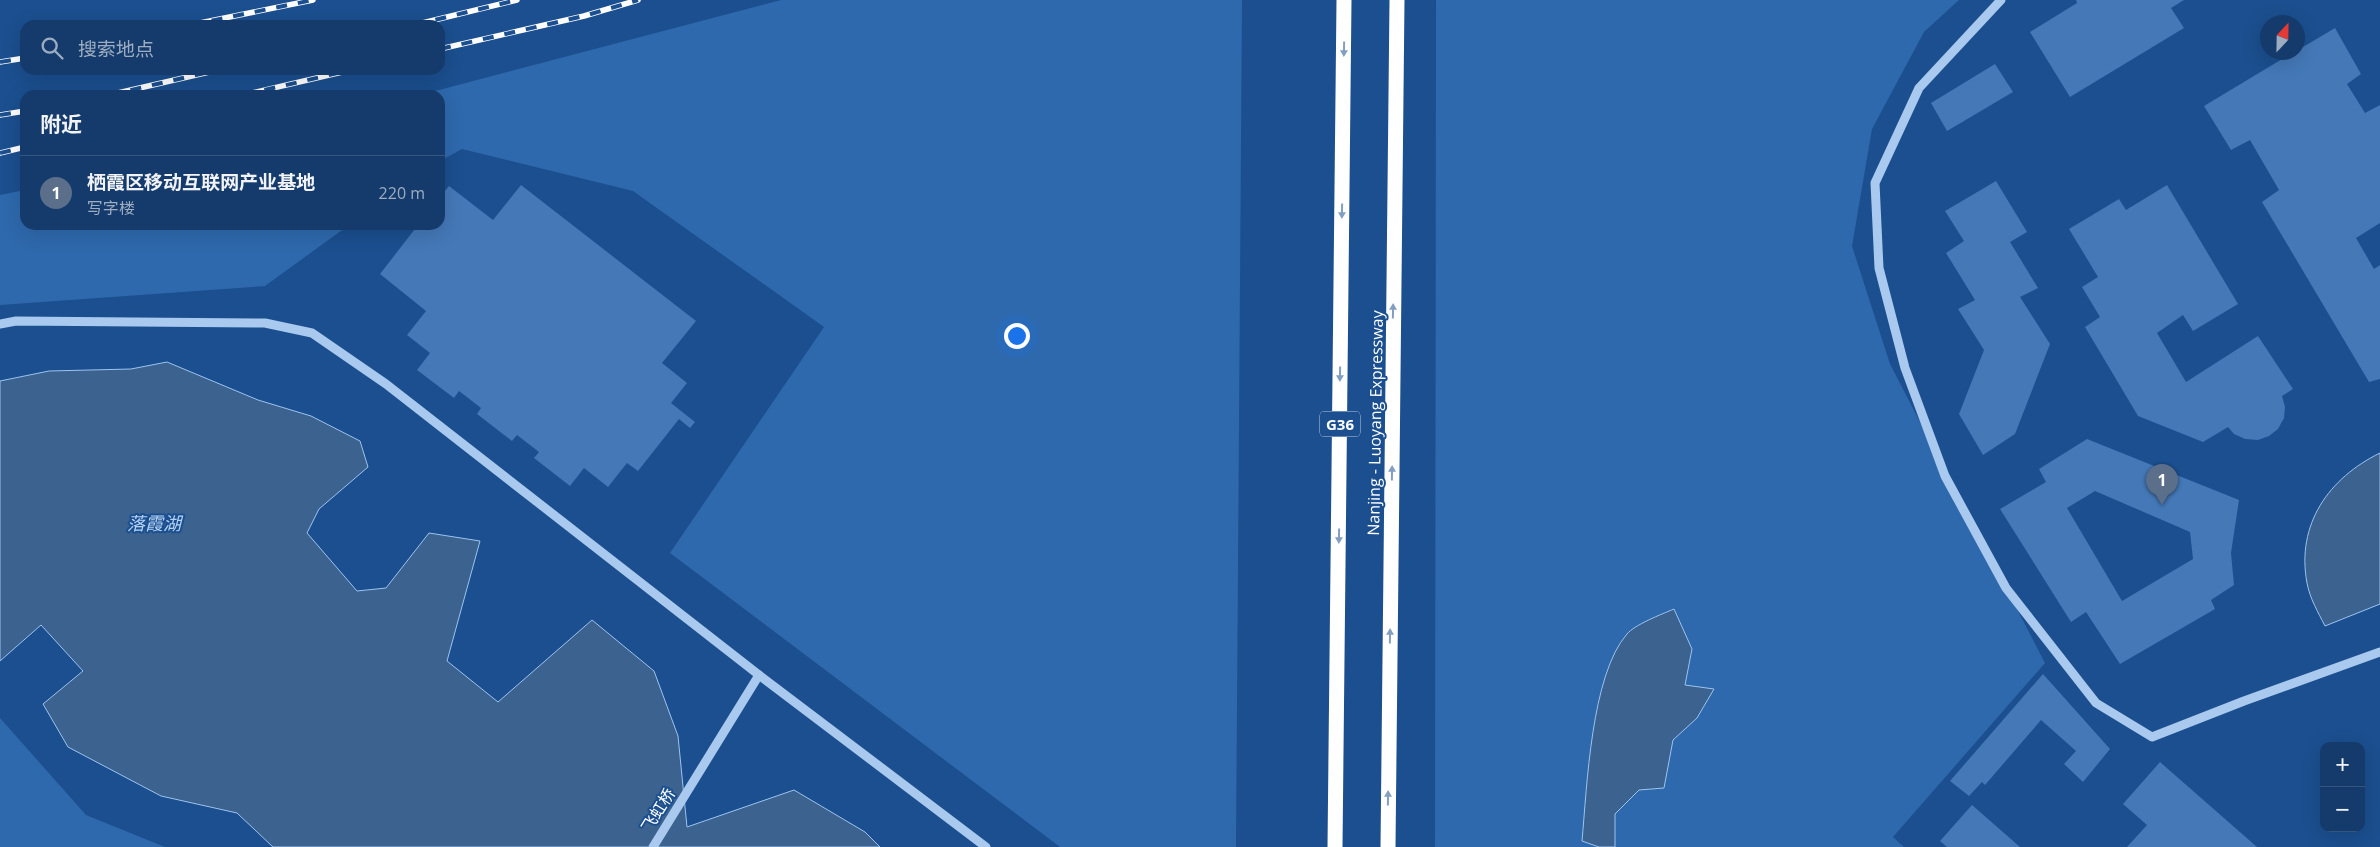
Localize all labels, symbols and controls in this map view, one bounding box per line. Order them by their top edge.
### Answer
north arrow [2260,15,2305,60]
search box [20,20,445,75]
icon: search [38,34,66,62]
text: 搜索地点 [78,36,154,62]
one-way arrow [1340,41,1348,57]
text: 附近 [40,110,82,138]
text: 栖霞区移动互联网产业基地 [87,169,315,195]
text: 1 [51,182,61,204]
text: 220 m [379,182,425,204]
text: 写字楼 [87,197,135,219]
one-way arrow [1338,203,1346,219]
one-way arrow [1390,303,1398,319]
street label: Nanjing - Luoyang Expressway [1362,309,1388,536]
your location [1004,323,1030,349]
one-way arrow [1336,366,1344,382]
road number: G36 [1320,412,1360,436]
pin: 1 [2146,464,2178,505]
one-way arrow [1388,465,1396,481]
water label: 落霞湖 [127,511,184,535]
one-way arrow [1335,528,1343,544]
one-way arrow [1386,628,1394,644]
map controls [2320,742,2365,832]
button: + [2320,742,2365,787]
street label: 飞虹桥 [636,784,680,836]
button: − [2320,787,2365,832]
one-way arrow [1384,790,1392,806]

